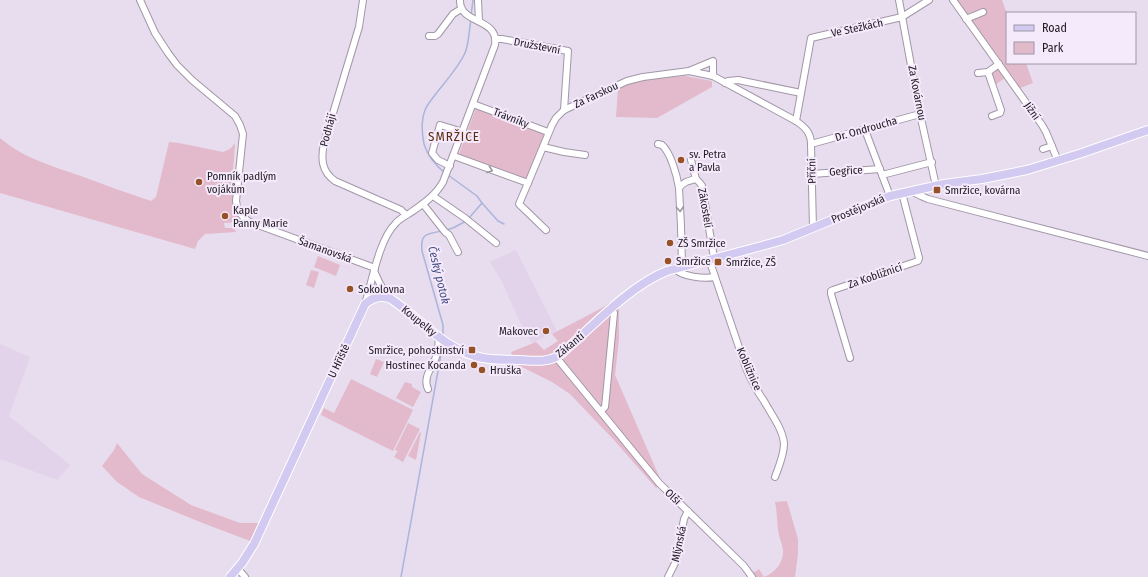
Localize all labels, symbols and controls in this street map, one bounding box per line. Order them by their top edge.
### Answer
legend [1006,12,1136,64]
street label: Ve Stežkách [830,16,884,40]
text: Road [1042,21,1067,35]
street label: Družstevní [513,35,562,57]
text: Park [1042,41,1064,55]
street label: Za Kovárnou [905,64,929,122]
street label: Za Farskou [572,79,620,111]
street label: Jižní [1021,100,1043,123]
street label: Trávníky [491,105,531,131]
street label: Podhájí [317,112,339,148]
street label: Dr. Ondroucha [834,114,898,144]
district label: SMRŽICE [428,129,480,144]
place label: sv. Petra a Pavla [689,148,726,174]
marker: sv. Petra a Pavla [676,155,686,165]
street label: Příční [805,158,819,184]
street label: Gegřice [829,163,863,179]
one-way arrow [487,165,494,173]
place label: Pomník padlým vojákům [207,170,276,196]
marker: Pomník padlým vojákům [194,177,204,187]
place label: Smržice, kovárna [945,184,1020,197]
marker: Smržice, kovárna [932,185,942,195]
street label: Zákostelí [695,187,715,229]
street label: Prostějovská [829,192,887,226]
place label: Kaple Panny Marie [233,204,288,230]
one-way arrow [676,206,685,212]
marker: Kaple Panny Marie [220,211,230,221]
street label: Šamanovská [296,233,354,266]
place label: ZŠ Smržice [678,236,726,250]
marker: ZŠ Smržice [665,238,675,248]
water label: Český potok [425,244,454,305]
place label: Smržice [676,255,711,268]
place label: Smržice, ZŠ [726,255,776,269]
marker: Smržice [663,256,673,266]
marker: Smržice, ZŠ [713,257,723,267]
street label: Za Kobližnicí [846,261,904,291]
place label: Sokolovna [358,283,405,296]
marker: Sokolovna [345,284,355,294]
street label: Koupelky [399,303,439,339]
place label: Makovec [499,325,538,338]
marker: Makovec [541,326,551,336]
street label: Zákantí [553,329,587,360]
street label: U Hřiště [326,342,352,380]
place label: Smržice, pohostinství [369,344,464,357]
marker: Smržice, pohostinství [467,345,477,355]
street label: Kobližnice [734,345,764,393]
place label: Hostinec Kocanda [385,359,466,372]
marker: Hostinec Kocanda [469,360,479,370]
place label: Hruška [490,364,521,377]
marker: Hruška [477,365,487,375]
street label: Olší [662,486,684,508]
street label: Mlýnská [669,525,689,563]

